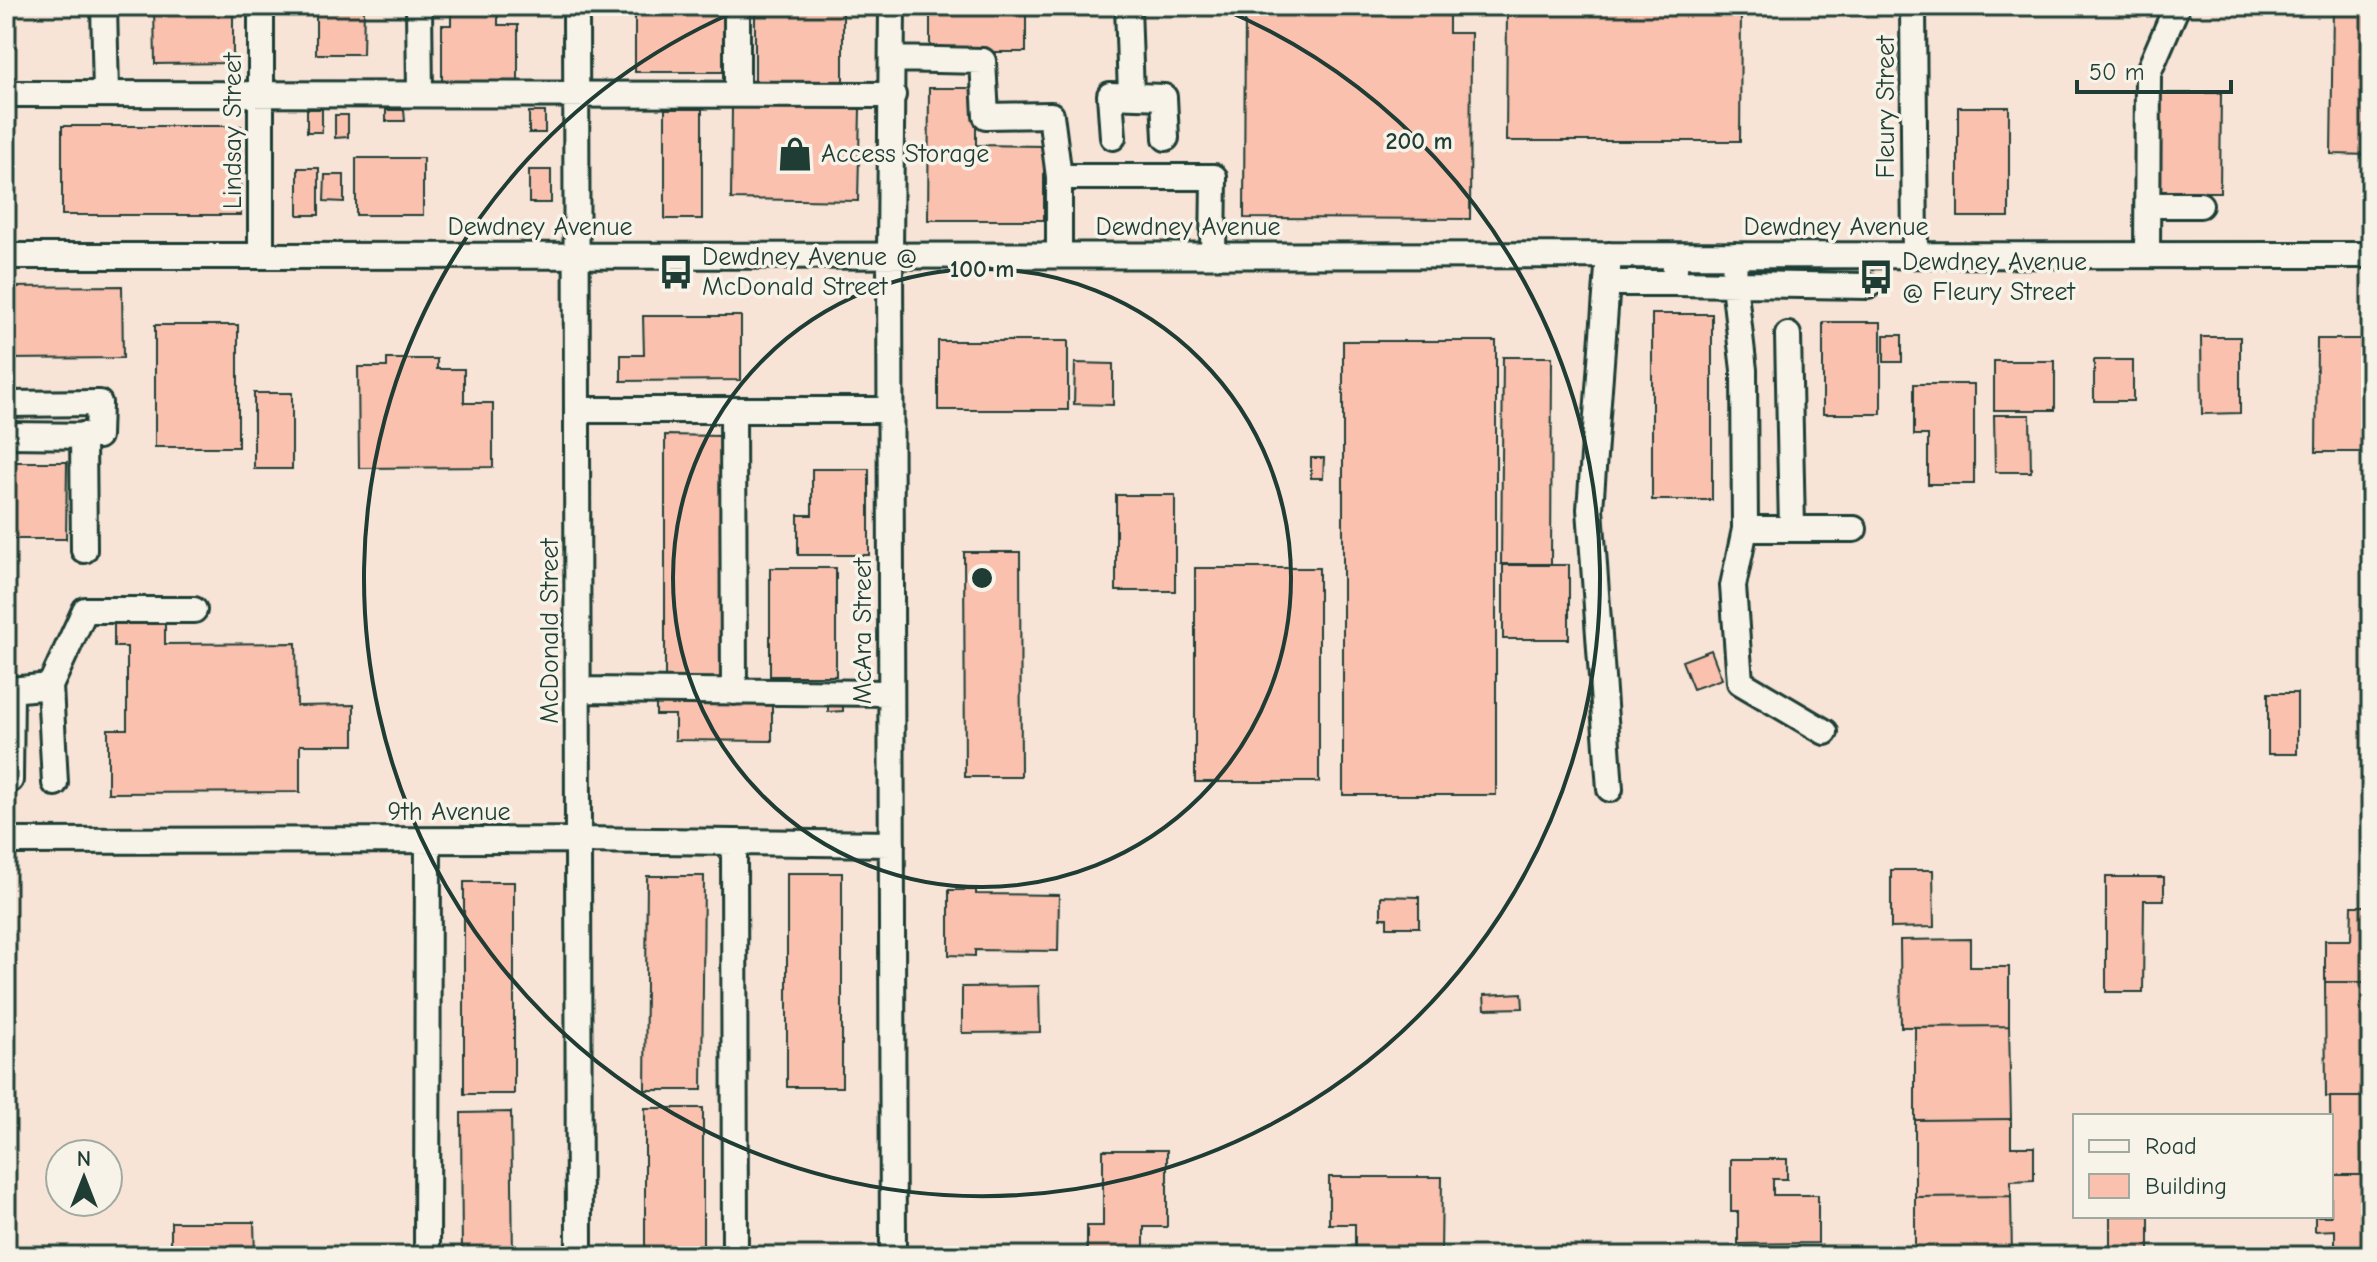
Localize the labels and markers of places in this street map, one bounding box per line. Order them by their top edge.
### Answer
shop icon: Access Storage [776,135,814,173]
place label: Access Storage [821,139,989,169]
place label: Dewdney Avenue @ McDonald Street [702,242,917,302]
place label: Dewdney Avenue @ Fleury Street [1902,247,2087,307]
bus stop icon: Dewdney Avenue @ McDonald Street [657,253,695,291]
bus stop icon: Dewdney Avenue @ Fleury Street [1857,258,1895,296]
centre of rings [968,564,996,592]

